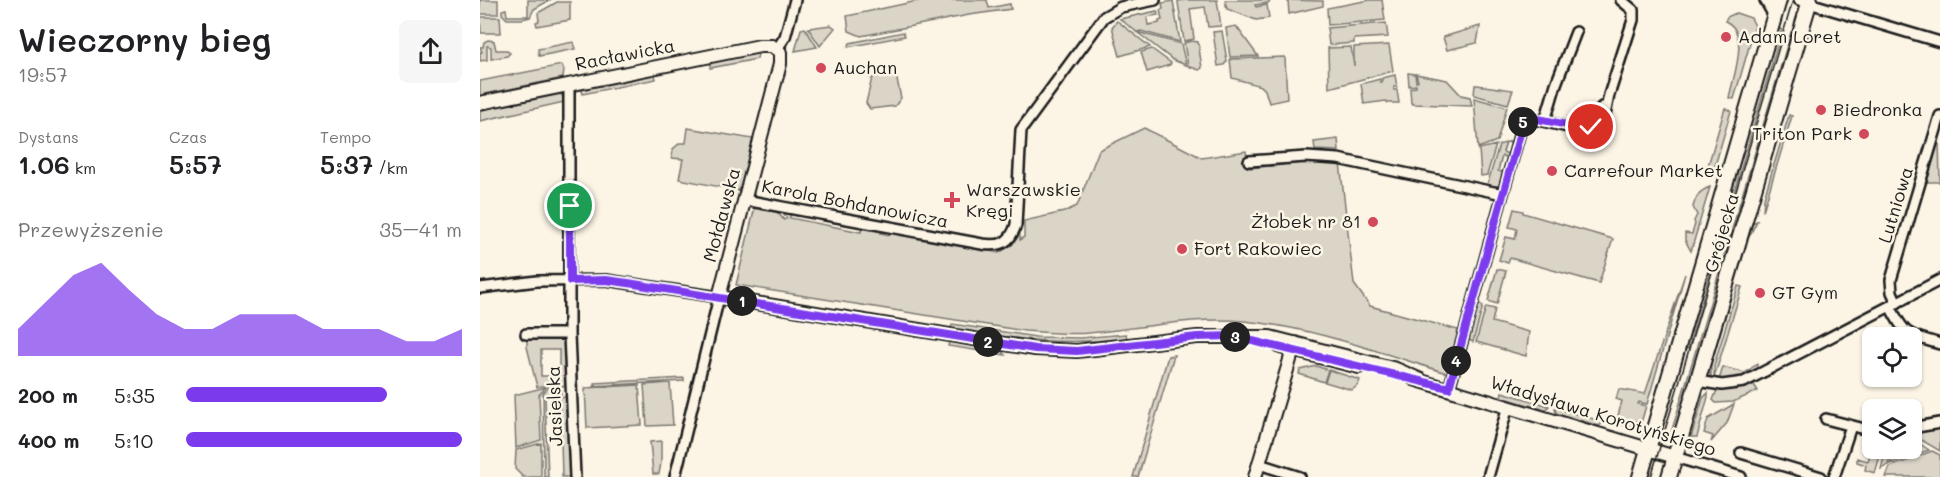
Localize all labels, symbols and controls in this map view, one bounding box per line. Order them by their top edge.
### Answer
text: Wieczorny bieg [18,17,271,60]
button: share [399,20,462,83]
place label: Adam Loret [1738,24,1841,48]
marker: Adam Loret [1719,30,1733,44]
street label: Racławicka [573,33,677,75]
place label: Auchan [833,55,897,79]
text: 19:57 [18,61,68,87]
marker: Auchan [814,61,828,75]
place label: Biedronka [1833,97,1923,121]
pin [1565,101,1616,152]
marker: Biedronka [1814,103,1828,117]
pin: 5 [1508,107,1538,137]
icon: check [1574,110,1607,143]
text: 5 [1518,111,1528,132]
place label: Triton Park [1752,121,1852,145]
text: Dystans [18,126,79,147]
text: Czas [169,126,207,147]
text: Tempo [320,126,371,147]
marker: Triton Park [1857,127,1871,141]
text: 1.06 [18,147,70,181]
text: 5:57 [169,147,222,181]
text: 5:37 [320,147,373,181]
text: km [70,157,96,178]
text: /km [373,157,408,178]
place label: Carrefour Market [1564,158,1723,182]
marker: Carrefour Market [1545,164,1559,178]
street label: Lutniowa [1872,164,1918,246]
street label: Mołdawska [697,165,745,265]
street label: Karola Bohdanowicza [760,173,951,233]
place label: Warszawskie Kręgi [966,177,1081,222]
pin [544,180,595,231]
icon: arrive [553,189,586,222]
street label: Grójecka [1698,190,1744,275]
marker: Warszawskie Kręgi [943,191,961,209]
place label: Żłobek nr 81 [1251,209,1361,233]
marker: Żłobek nr 81 [1366,215,1380,229]
text: Przewyższenie [18,216,164,242]
text: 35–41 m [379,216,462,242]
place label: Fort Rakowiec [1194,236,1322,260]
marker: Fort Rakowiec [1175,242,1189,256]
place label: GT Gym [1772,280,1838,304]
pin: 1 [727,286,757,316]
marker: GT Gym [1753,286,1767,300]
text: 1 [738,290,746,311]
pin: 3 [1220,322,1250,352]
text: 3 [1230,326,1240,347]
pin: 2 [973,327,1003,357]
map controls [1862,327,1922,459]
button: locate [1862,327,1922,387]
text: 2 [984,331,992,352]
pin: 4 [1441,346,1471,376]
text: 4 [1451,350,1461,371]
street label: Jasielska [541,365,567,447]
street label: Władysława Korotyńskiego [1488,369,1719,461]
text: 200 m [18,382,78,408]
text: 5:35 [114,382,155,408]
button: layers [1862,399,1922,459]
text: 400 m [18,427,79,453]
text: 5:10 [114,427,153,453]

